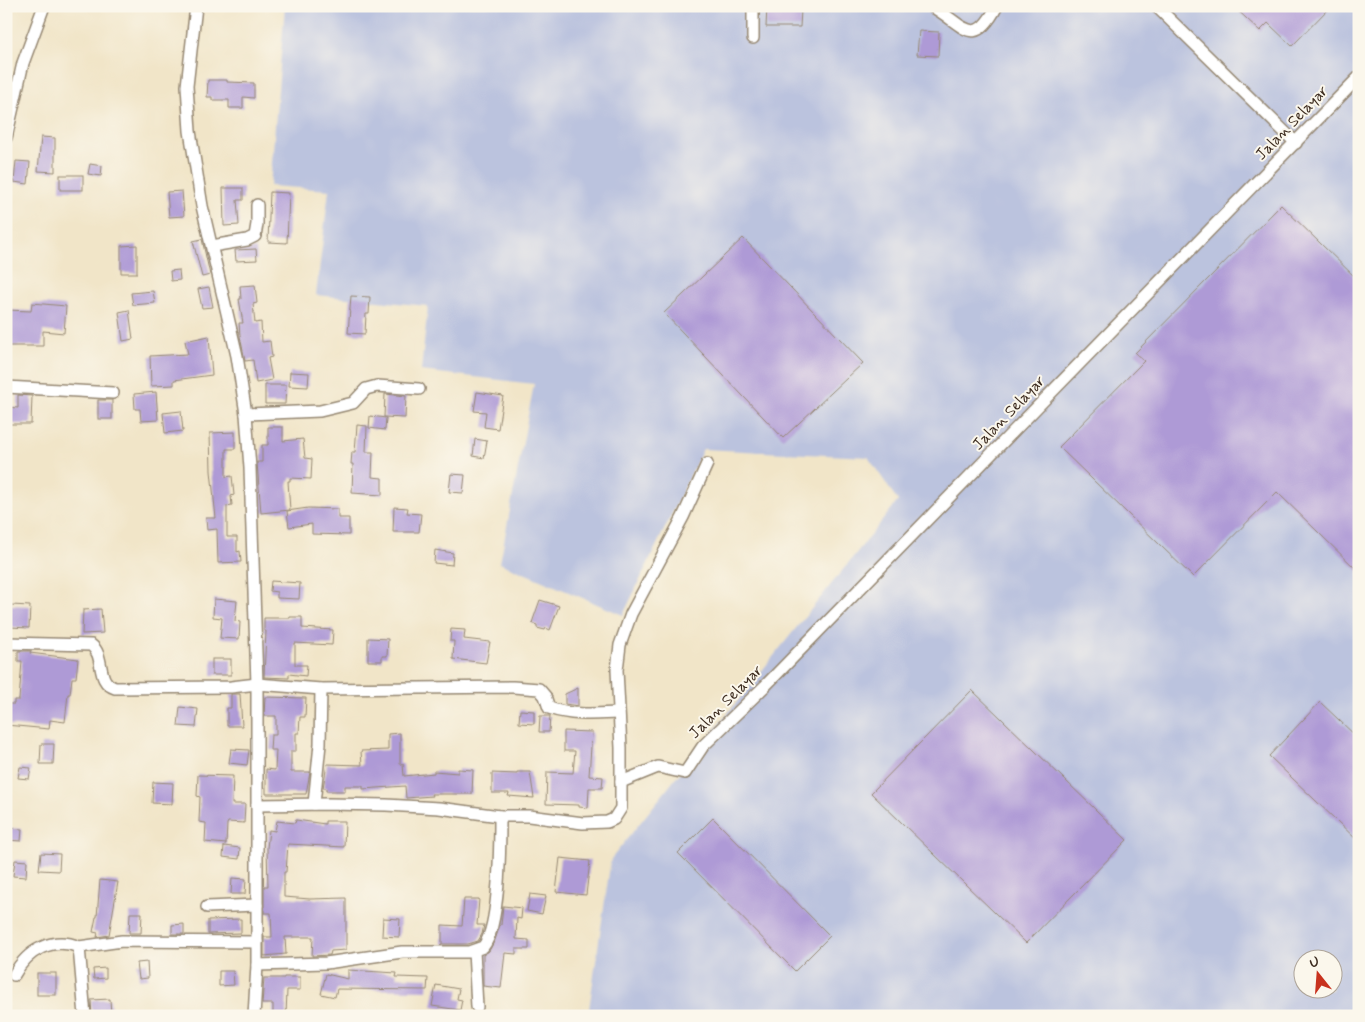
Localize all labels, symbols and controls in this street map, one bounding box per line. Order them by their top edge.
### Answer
street label: Jalan Selayar [1251,81,1333,165]
street label: Jalan Selayar [968,371,1050,455]
street label: Jalan Selayar [684,660,768,744]
north arrow [1292,950,1342,1000]
text: U [1308,953,1321,972]

